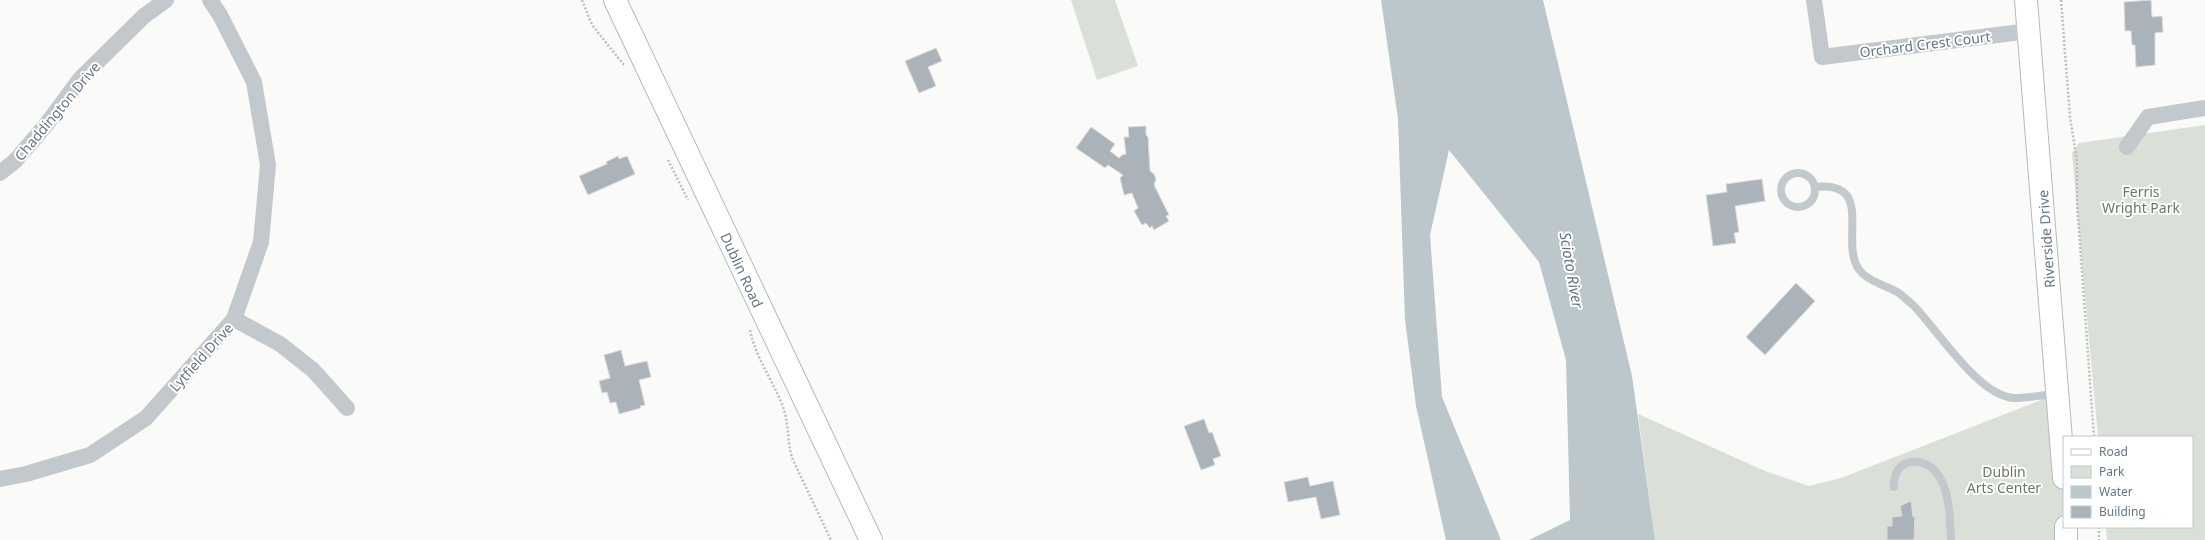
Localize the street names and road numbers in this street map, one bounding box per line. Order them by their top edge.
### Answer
street label: Orchard Crest Court [1858,27,1992,61]
street label: Chaddington Drive [10,57,104,165]
street label: Riverside Drive [2033,189,2059,289]
street label: Dublin Road [716,229,768,311]
street label: Lytfield Drive [165,318,237,395]

